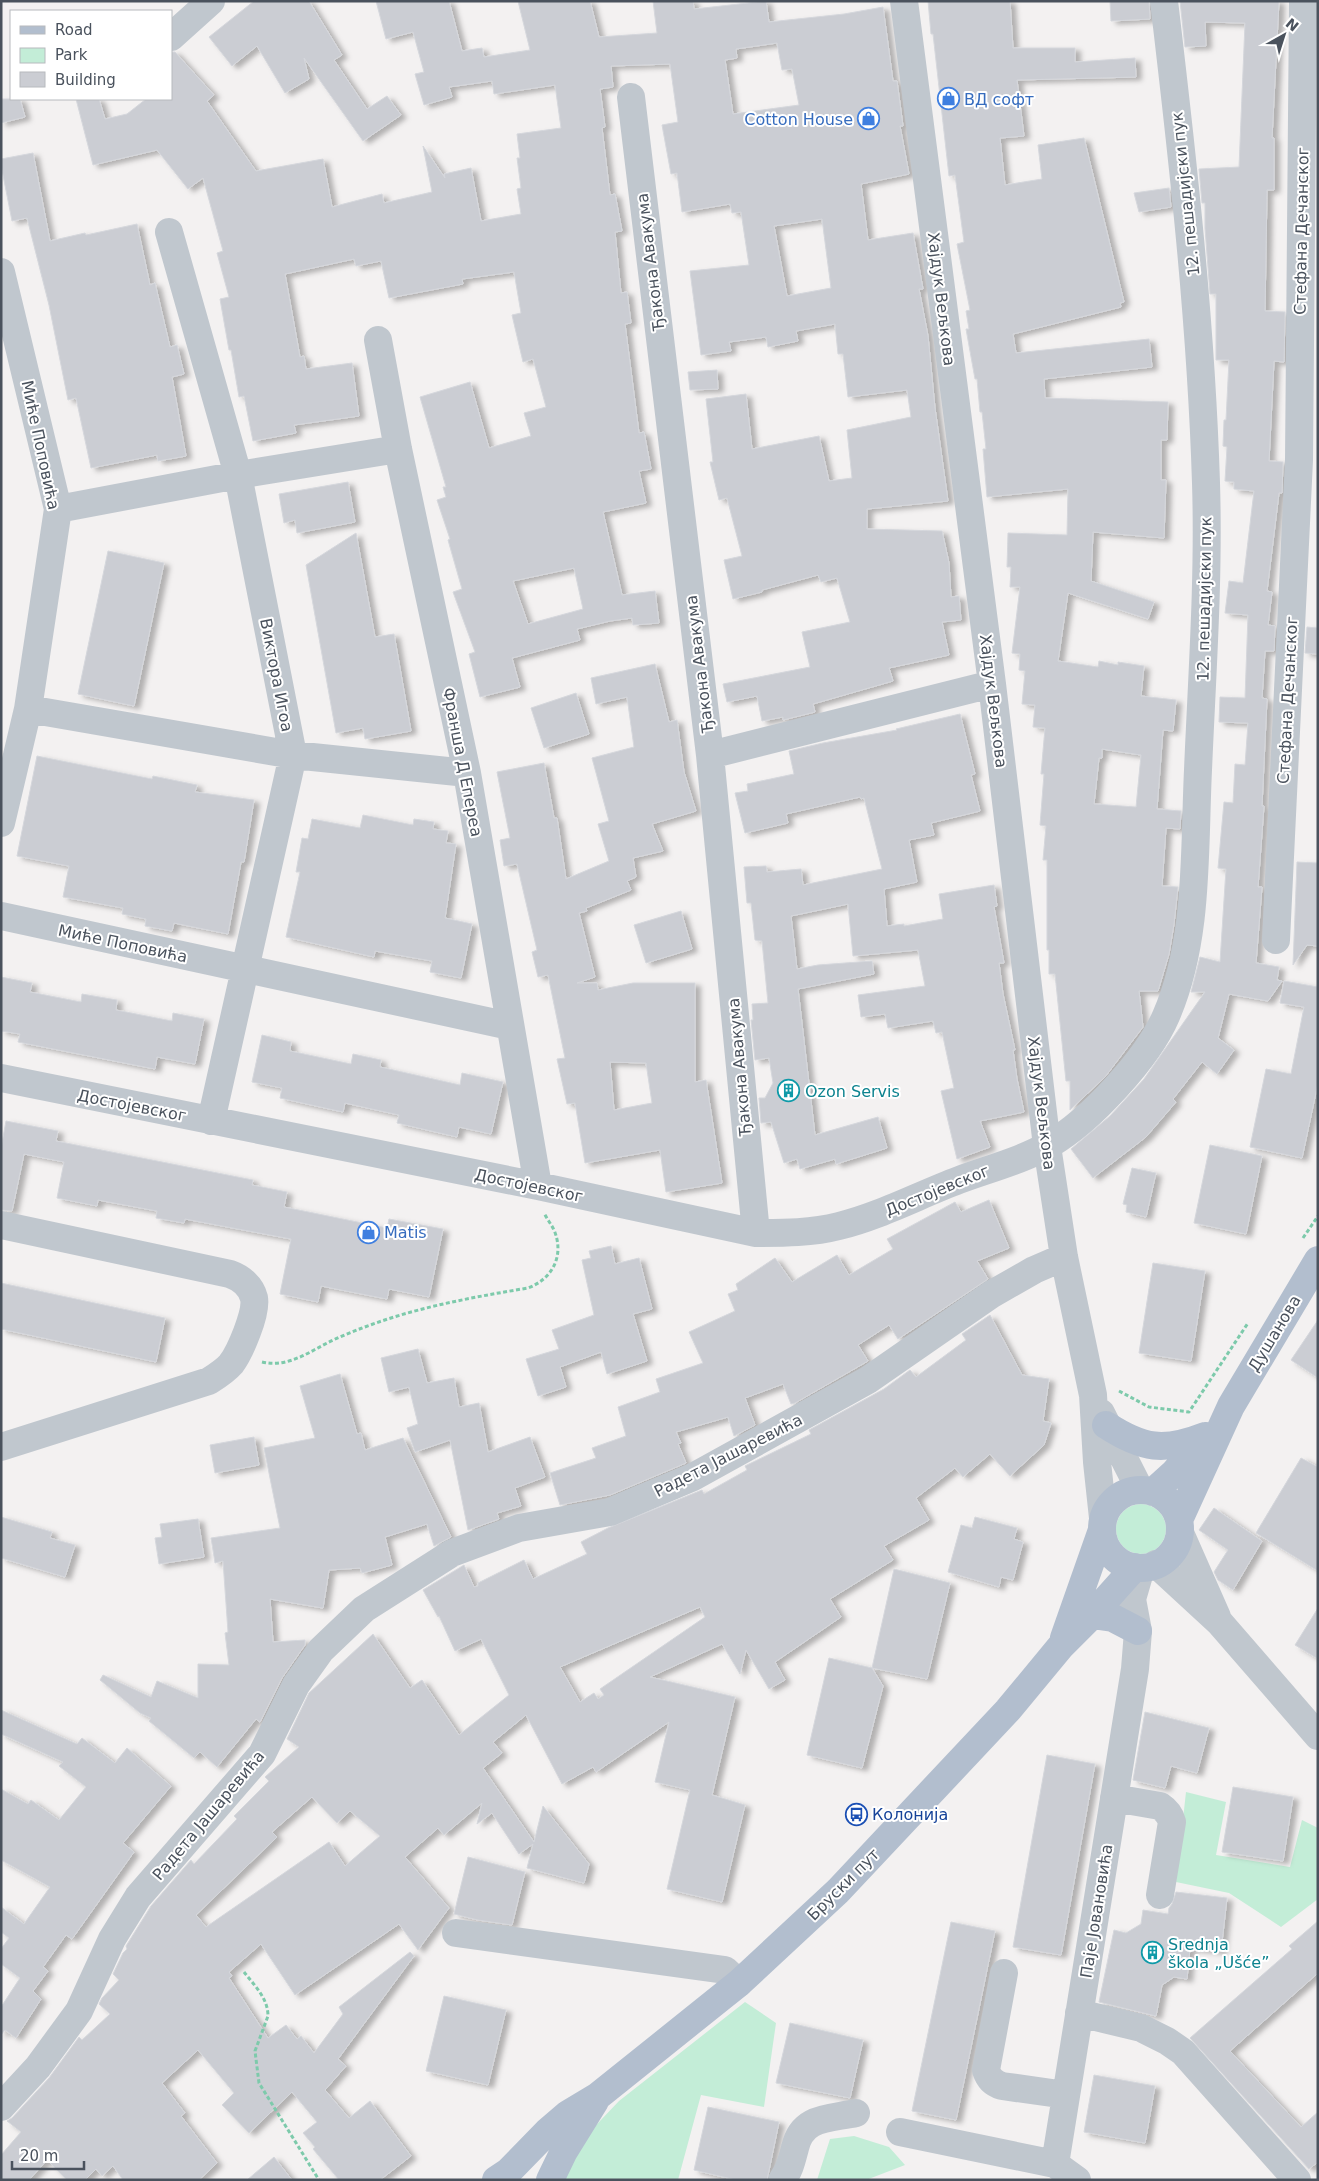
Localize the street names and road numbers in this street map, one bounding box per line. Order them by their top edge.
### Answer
street label: 12. пешадијски пук [1167,111,1204,277]
street label: Стефана Дечанског [1291,147,1312,315]
street label: Ђакона Авакума [633,192,668,333]
street label: Хајдук Вељкова [924,231,959,367]
street label: Миће Поповића [18,379,63,511]
street label: 12. пешадијски пук [1194,516,1215,682]
street label: Ђакона Авакума [682,594,717,735]
street label: Стефана Дечанског [1274,616,1301,784]
street label: Виктора Игоа [256,617,297,733]
street label: Хајдук Вељкова [976,633,1011,769]
street label: Франша Д Епереа [439,686,486,838]
street label: Миће Поповића [57,921,189,966]
street label: Ђакона Авакума [724,997,755,1138]
street label: Хајдук Вељкова [1024,1035,1059,1171]
street label: Достојевског [76,1086,188,1125]
street label: Достојевског [882,1161,992,1220]
street label: Достојевског [473,1165,585,1206]
street label: Душанова [1244,1292,1305,1375]
street label: Радета Јашаревића [651,1410,805,1501]
street label: Радета Јашаревића [149,1747,268,1884]
street label: Паје Јовановића [1077,1843,1116,1979]
street label: Бруски пут [803,1844,883,1924]

